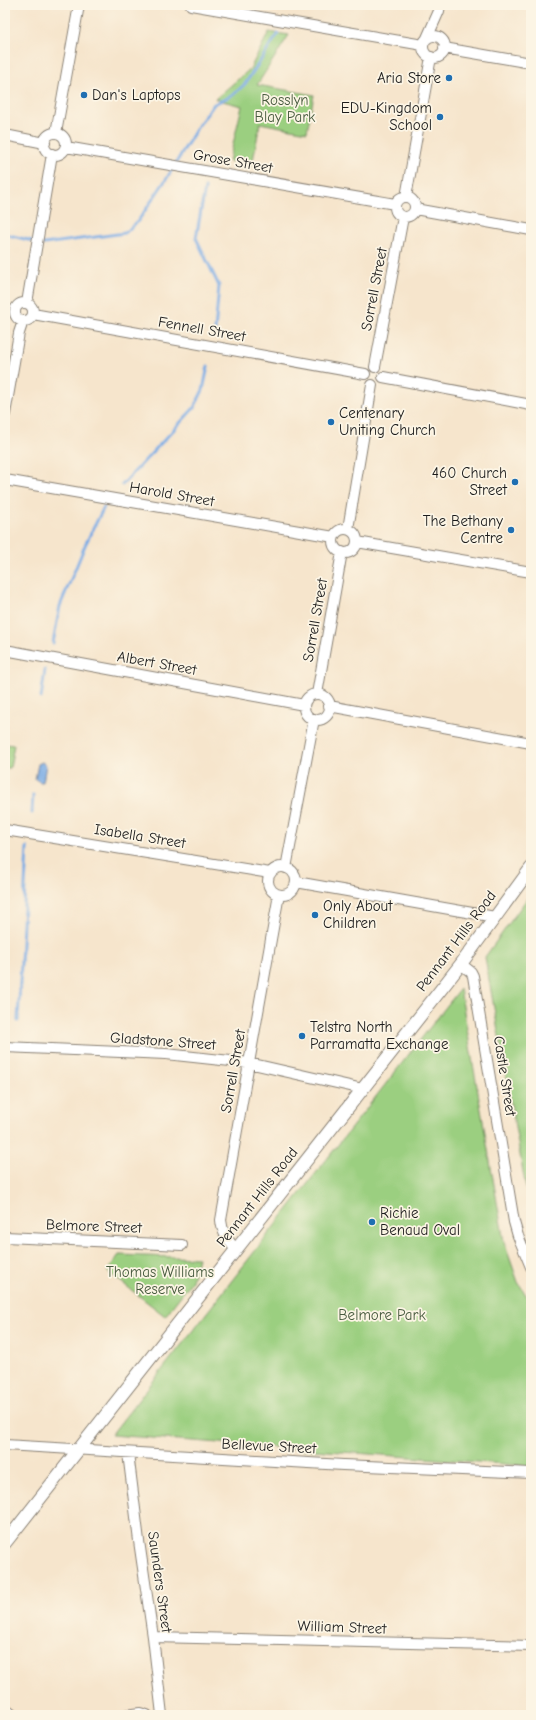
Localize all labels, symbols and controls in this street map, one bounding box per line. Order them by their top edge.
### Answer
place label: Aria Store [377,69,441,87]
marker: Aria Store [444,73,454,83]
place label: Dan's Laptops [92,86,180,104]
marker: Dan's Laptops [79,90,89,100]
park label: Rosslyn Blay Park [255,91,316,126]
place label: EDU-Kingdom School [341,99,432,134]
marker: EDU-Kingdom School [435,112,445,122]
street label: Grose Street [192,145,275,177]
street label: Sorrell Street [357,245,391,332]
street label: Fennell Street [157,312,248,346]
place label: Centenary Uniting Church [339,404,436,439]
marker: Centenary Uniting Church [326,417,336,427]
place label: 460 Church Street [432,464,508,499]
marker: 460 Church Street [510,477,520,487]
street label: Harold Street [128,478,217,510]
place label: The Bethany Centre [423,512,503,547]
marker: The Bethany Centre [506,525,516,535]
street label: Sorrell Street [299,576,331,663]
street label: Albert Street [116,647,199,679]
street label: Isabella Street [93,820,188,852]
street label: Pennant Hills Road [412,887,500,995]
place label: Only About Children [323,897,393,932]
marker: Only About Children [310,910,320,920]
place label: Telstra North Parramatta Exchange [310,1018,449,1053]
street label: Sorrell Street [217,1027,249,1114]
street label: Gladstone Street [109,1028,217,1054]
marker: Telstra North Parramatta Exchange [297,1031,307,1041]
street label: Castle Street [490,1035,520,1118]
street label: Pennant Hills Road [212,1144,302,1250]
place label: Richie Benaud Oval [380,1204,460,1239]
street label: Belmore Street [46,1215,143,1237]
marker: Richie Benaud Oval [367,1217,377,1227]
park label: Thomas Williams Reserve [106,1263,214,1298]
park label: Belmore Park [338,1306,426,1324]
street label: Bellevue Street [221,1435,318,1458]
street label: Saunders Street [144,1530,176,1635]
street label: William Street [297,1616,388,1638]

